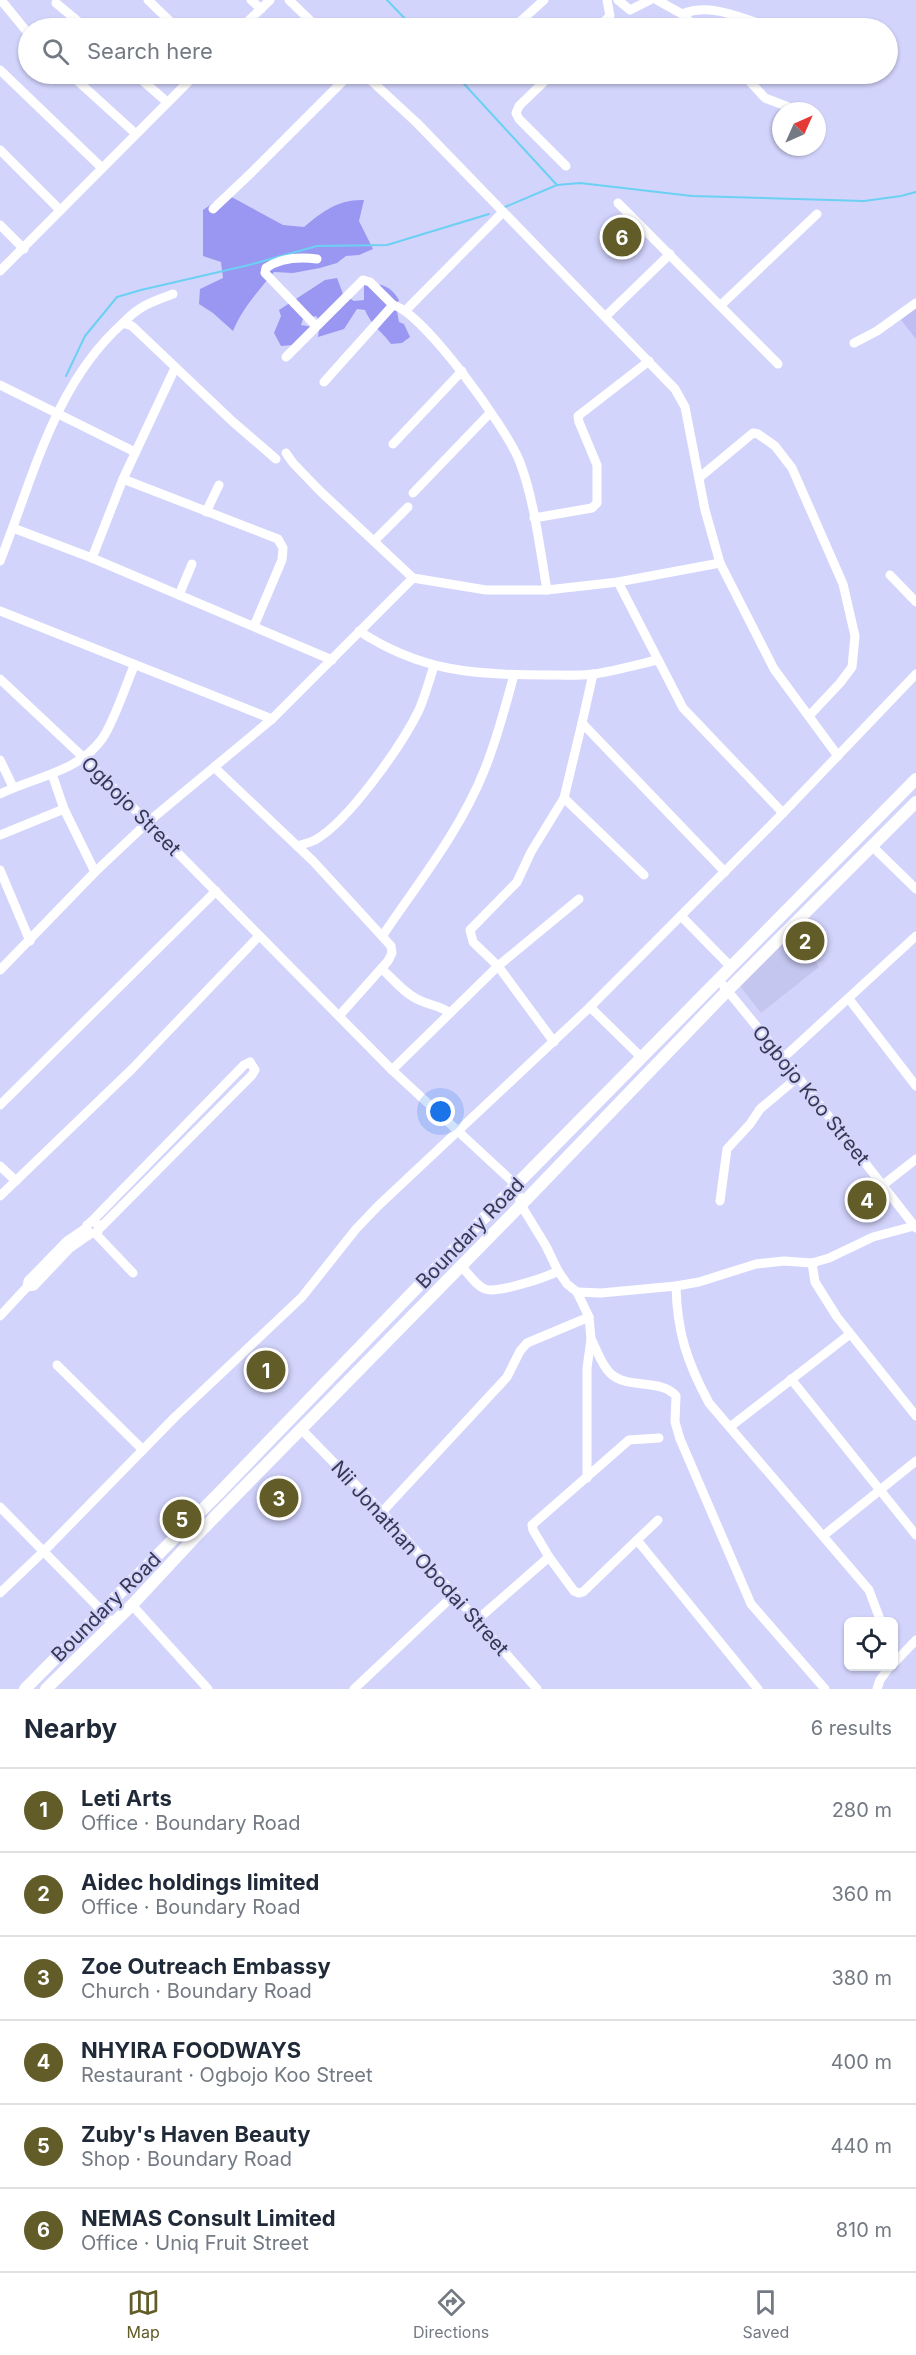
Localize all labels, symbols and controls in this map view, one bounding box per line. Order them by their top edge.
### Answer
search box [18,18,898,84]
icon: search [39,35,72,68]
text: Search here [87,38,213,64]
north arrow [772,102,826,156]
pin: 6 [602,214,642,260]
street label: Ogbojo Street [76,751,186,861]
pin: 2 [786,918,824,964]
street label: Ogbojo Koo Street [747,1020,875,1170]
your location [426,1097,455,1126]
street label: Boundary Road [411,1172,529,1294]
pin: 4 [848,1178,886,1222]
pin: 1 [246,1348,286,1392]
street label: Nii Jonathan Obodai Street [326,1456,514,1661]
pin: 3 [260,1476,298,1520]
pin: 5 [162,1496,201,1541]
street label: Boundary Road [46,1547,166,1667]
map controls [844,1617,898,1671]
button: locate [844,1617,898,1671]
text: Nearby [24,1713,117,1744]
text: 6 results [811,1716,892,1740]
text: Leti Arts [81,1785,172,1811]
text: 1 [39,1798,48,1822]
text: 280 m [832,1798,892,1822]
text: Office · Boundary Road [81,1811,300,1835]
text: Aidec holdings limited [81,1869,319,1895]
text: 2 [37,1882,50,1906]
text: 360 m [831,1882,892,1906]
text: Office · Boundary Road [81,1895,300,1919]
text: Zoe Outreach Embassy [81,1953,331,1979]
text: 3 [37,1966,50,1990]
text: 380 m [832,1966,892,1990]
text: Church · Boundary Road [81,1979,312,2003]
text: NHYIRA FOODWAYS [81,2037,301,2063]
text: 4 [37,2050,50,2074]
text: 400 m [831,2050,892,2074]
text: Restaurant · Ogbojo Koo Street [81,2063,373,2087]
text: Zuby's Haven Beauty [81,2121,311,2147]
text: 5 [37,2134,50,2158]
text: 440 m [830,2134,892,2158]
text: Shop · Boundary Road [81,2147,292,2171]
text: NEMAS Consult Limited [81,2205,336,2231]
text: 6 [37,2218,50,2242]
text: 810 m [836,2218,892,2242]
text: Office · Uniq Fruit Street [81,2231,309,2255]
tab: Map [127,2286,160,2342]
tab: Directions [413,2286,489,2342]
tab: Saved [743,2286,789,2342]

